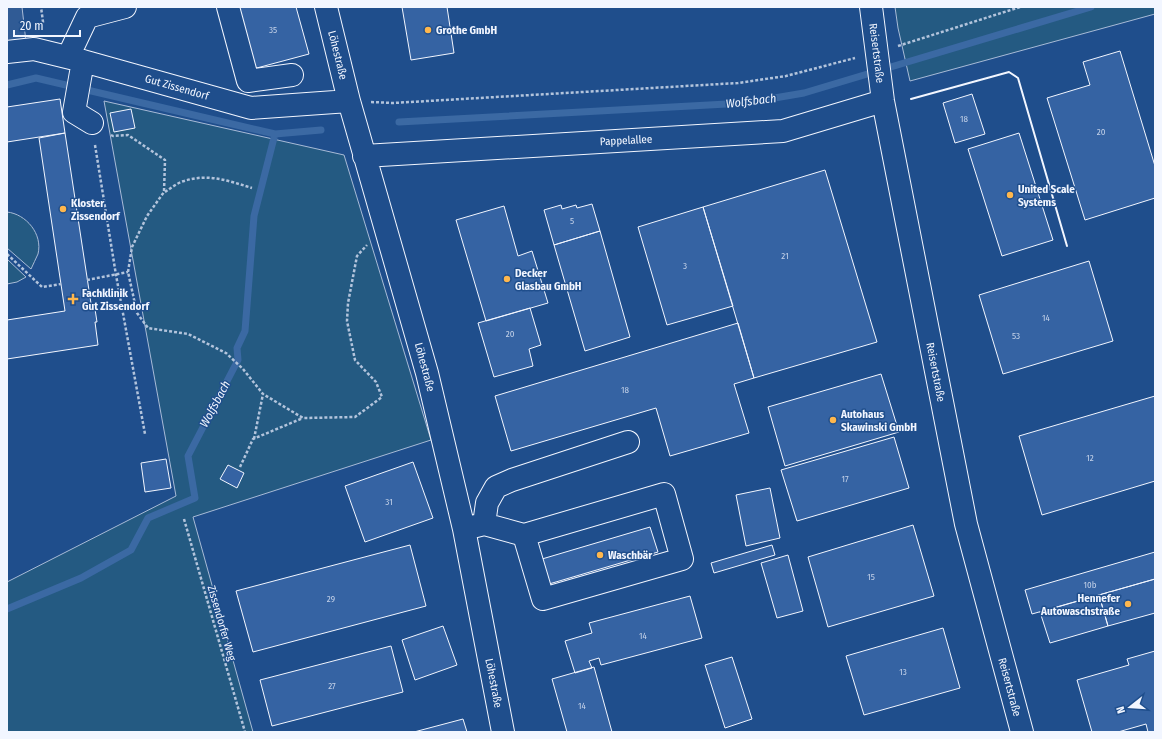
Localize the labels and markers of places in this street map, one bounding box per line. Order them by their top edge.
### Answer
place label: Grothe GmbH [436,24,497,37]
marker: Grothe GmbH [423,25,433,35]
place label: United Scale Systems [1018,183,1075,209]
marker: United Scale Systems [1005,190,1015,200]
place label: Kloster Zissendorf [71,197,121,223]
marker: Kloster Zissendorf [58,204,68,214]
place label: Decker Glasbau GmbH [515,267,582,293]
marker: Decker Glasbau GmbH [502,274,512,284]
place label: Fachklinik Gut Zissendorf [82,287,150,313]
marker: Fachklinik Gut Zissendorf [67,293,79,305]
place label: Autohaus Skawinski GmbH [840,408,917,434]
marker: Autohaus Skawinski GmbH [828,415,838,425]
place label: Waschbär [608,549,653,562]
marker: Waschbär [595,550,605,560]
place label: Hennefer Autowaschstraße [1040,592,1121,618]
marker: Hennefer Autowaschstraße [1123,599,1133,609]

